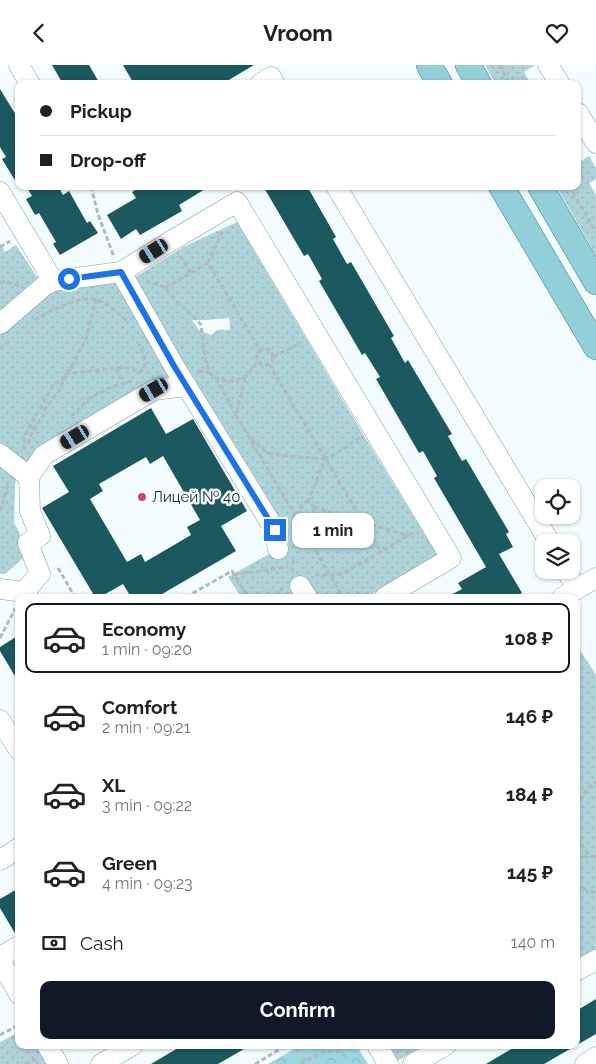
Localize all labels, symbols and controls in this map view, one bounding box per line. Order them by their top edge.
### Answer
icon: back [25,19,53,47]
icon: heart [543,19,571,47]
text: Vroom [263,20,333,46]
text: Pickup [70,100,132,122]
text: Drop-off [70,149,146,171]
car [137,237,170,265]
route start [58,268,80,290]
car [137,376,170,404]
car [58,423,91,451]
map controls [535,479,580,579]
button: locate [535,479,580,524]
place label: Лицей № 40 [152,488,240,506]
marker: Лицей № 40 [136,491,148,503]
callout: 1 min [292,513,375,547]
route end [264,519,286,541]
text: 1 min [313,521,353,540]
button: layers [535,534,580,579]
icon: car [42,616,87,661]
text: Economy [102,618,186,640]
text: 108 ₽ [505,627,553,649]
text: 1 min · 09:20 [102,640,192,659]
icon: car [42,694,87,739]
text: Comfort [102,696,177,718]
text: 146 ₽ [506,705,553,727]
text: 2 min · 09:21 [102,718,190,737]
icon: car [42,772,87,817]
text: XL [102,774,125,796]
text: 184 ₽ [506,783,553,805]
text: 3 min · 09:22 [102,796,192,815]
icon: car [42,850,87,895]
text: Green [102,852,157,874]
text: 145 ₽ [507,861,553,883]
text: 4 min · 09:23 [102,874,193,893]
icon: cash [40,929,68,957]
text: Cash [80,932,124,954]
text: 140 m [511,933,555,952]
button: Confirm [40,981,555,1039]

